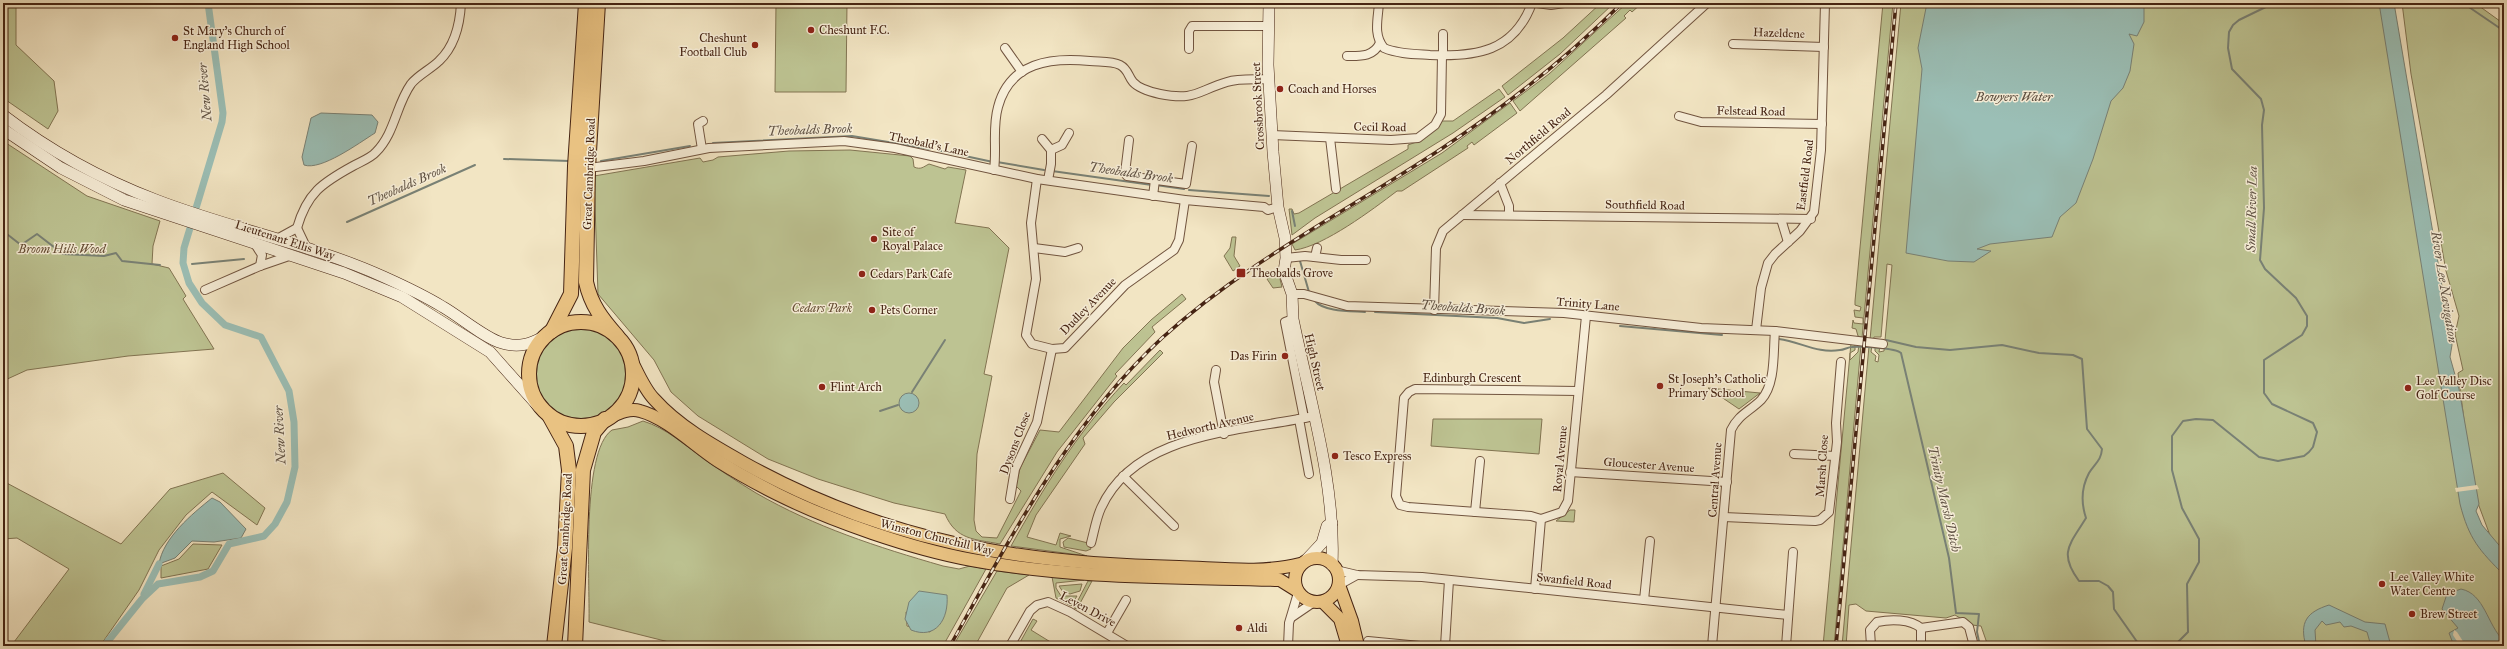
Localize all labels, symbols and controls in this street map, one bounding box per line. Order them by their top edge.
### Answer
place label: Cheshunt F.C. [819,23,889,37]
place label: St Mary's Church of England High School [183,24,290,53]
marker: Cheshunt F.C. [806,25,816,35]
street label: Hazeldene [1753,25,1805,41]
place label: Cheshunt Football Club [679,31,748,59]
marker: St Mary's Church of England High School [170,33,180,43]
marker: Cheshunt Football Club [750,40,760,50]
street label: Crossbrook Street [1249,61,1267,150]
water label: New River [194,62,216,123]
place label: Coach and Horses [1288,82,1376,96]
marker: Coach and Horses [1275,84,1285,94]
water label: Bowyers Water [1974,89,2053,105]
street label: Felstead Road [1717,103,1785,119]
street label: Northfield Road [1503,105,1573,167]
street label: Great Cambridge Road [580,118,599,230]
street label: Cecil Road [1353,120,1407,134]
water label: Theobalds Brook [767,121,853,139]
street label: Theobald's Lane [888,129,970,159]
street label: Eastfield Road [1794,139,1816,211]
water label: Theobalds Brook [1088,159,1174,187]
water label: Theobalds Brook [365,160,449,210]
water label: Small River Lea [2243,166,2261,253]
street label: Southfield Road [1605,197,1685,213]
street label: Lieutenant Ellis Way [233,217,337,263]
place label: Site of Royal Palace [882,225,943,253]
water label: River Lee Navigation [2427,229,2461,344]
marker: Site of Royal Palace [869,234,879,244]
park label: Broom Hills Wood [17,242,106,256]
place label: Theobalds Grove [1250,266,1333,280]
place label: Cedars Park Cafe [870,267,952,281]
marker: Theobalds Grove [1235,267,1247,279]
marker: Cedars Park Cafe [857,269,867,279]
street label: Dudley Avenue [1057,274,1119,338]
street label: Trinity Lane [1556,294,1620,314]
water label: Theobalds Brook [1420,297,1506,319]
park label: Cedars Park [792,301,853,315]
place label: Pets Corner [880,303,938,317]
marker: Pets Corner [867,305,877,315]
street label: High Street [1301,332,1329,393]
place label: Das Firin [1230,349,1278,363]
marker: Das Firin [1280,351,1290,361]
street label: Edinburgh Crescent [1423,371,1522,386]
place label: St Joseph's Catholic Primary School [1668,372,1766,400]
place label: Lee Valley Disc Golf Course [2416,374,2492,402]
place label: Flint Arch [830,380,882,394]
marker: St Joseph's Catholic Primary School [1655,381,1665,391]
marker: Flint Arch [817,382,827,392]
marker: Lee Valley Disc Golf Course [2403,383,2413,393]
water label: New River [270,405,290,466]
street label: Hedworth Avenue [1165,409,1255,443]
street label: Dysons Close [997,410,1033,476]
street label: Royal Avenue [1550,425,1570,493]
street label: Marsh Close [1813,434,1831,498]
street label: Central Avenue [1705,442,1725,518]
water label: Trinity Marsh Ditch [1924,445,1964,554]
place label: Tesco Express [1343,449,1411,463]
marker: Tesco Express [1330,451,1340,461]
street label: Gloucester Avenue [1603,455,1695,475]
street label: Great Cambridge Road [555,473,576,585]
street label: Winston Churchill Way [879,516,995,558]
street label: Swanfield Road [1536,570,1612,592]
place label: Lee Valley White Water Centre [2390,570,2474,598]
marker: Lee Valley White Water Centre [2377,579,2387,589]
street label: Leven Drive [1058,588,1118,630]
place label: Brew Street [2420,607,2478,621]
marker: Brew Street [2407,609,2417,619]
place label: Aldi [1246,621,1268,635]
marker: Aldi [1234,623,1244,633]

